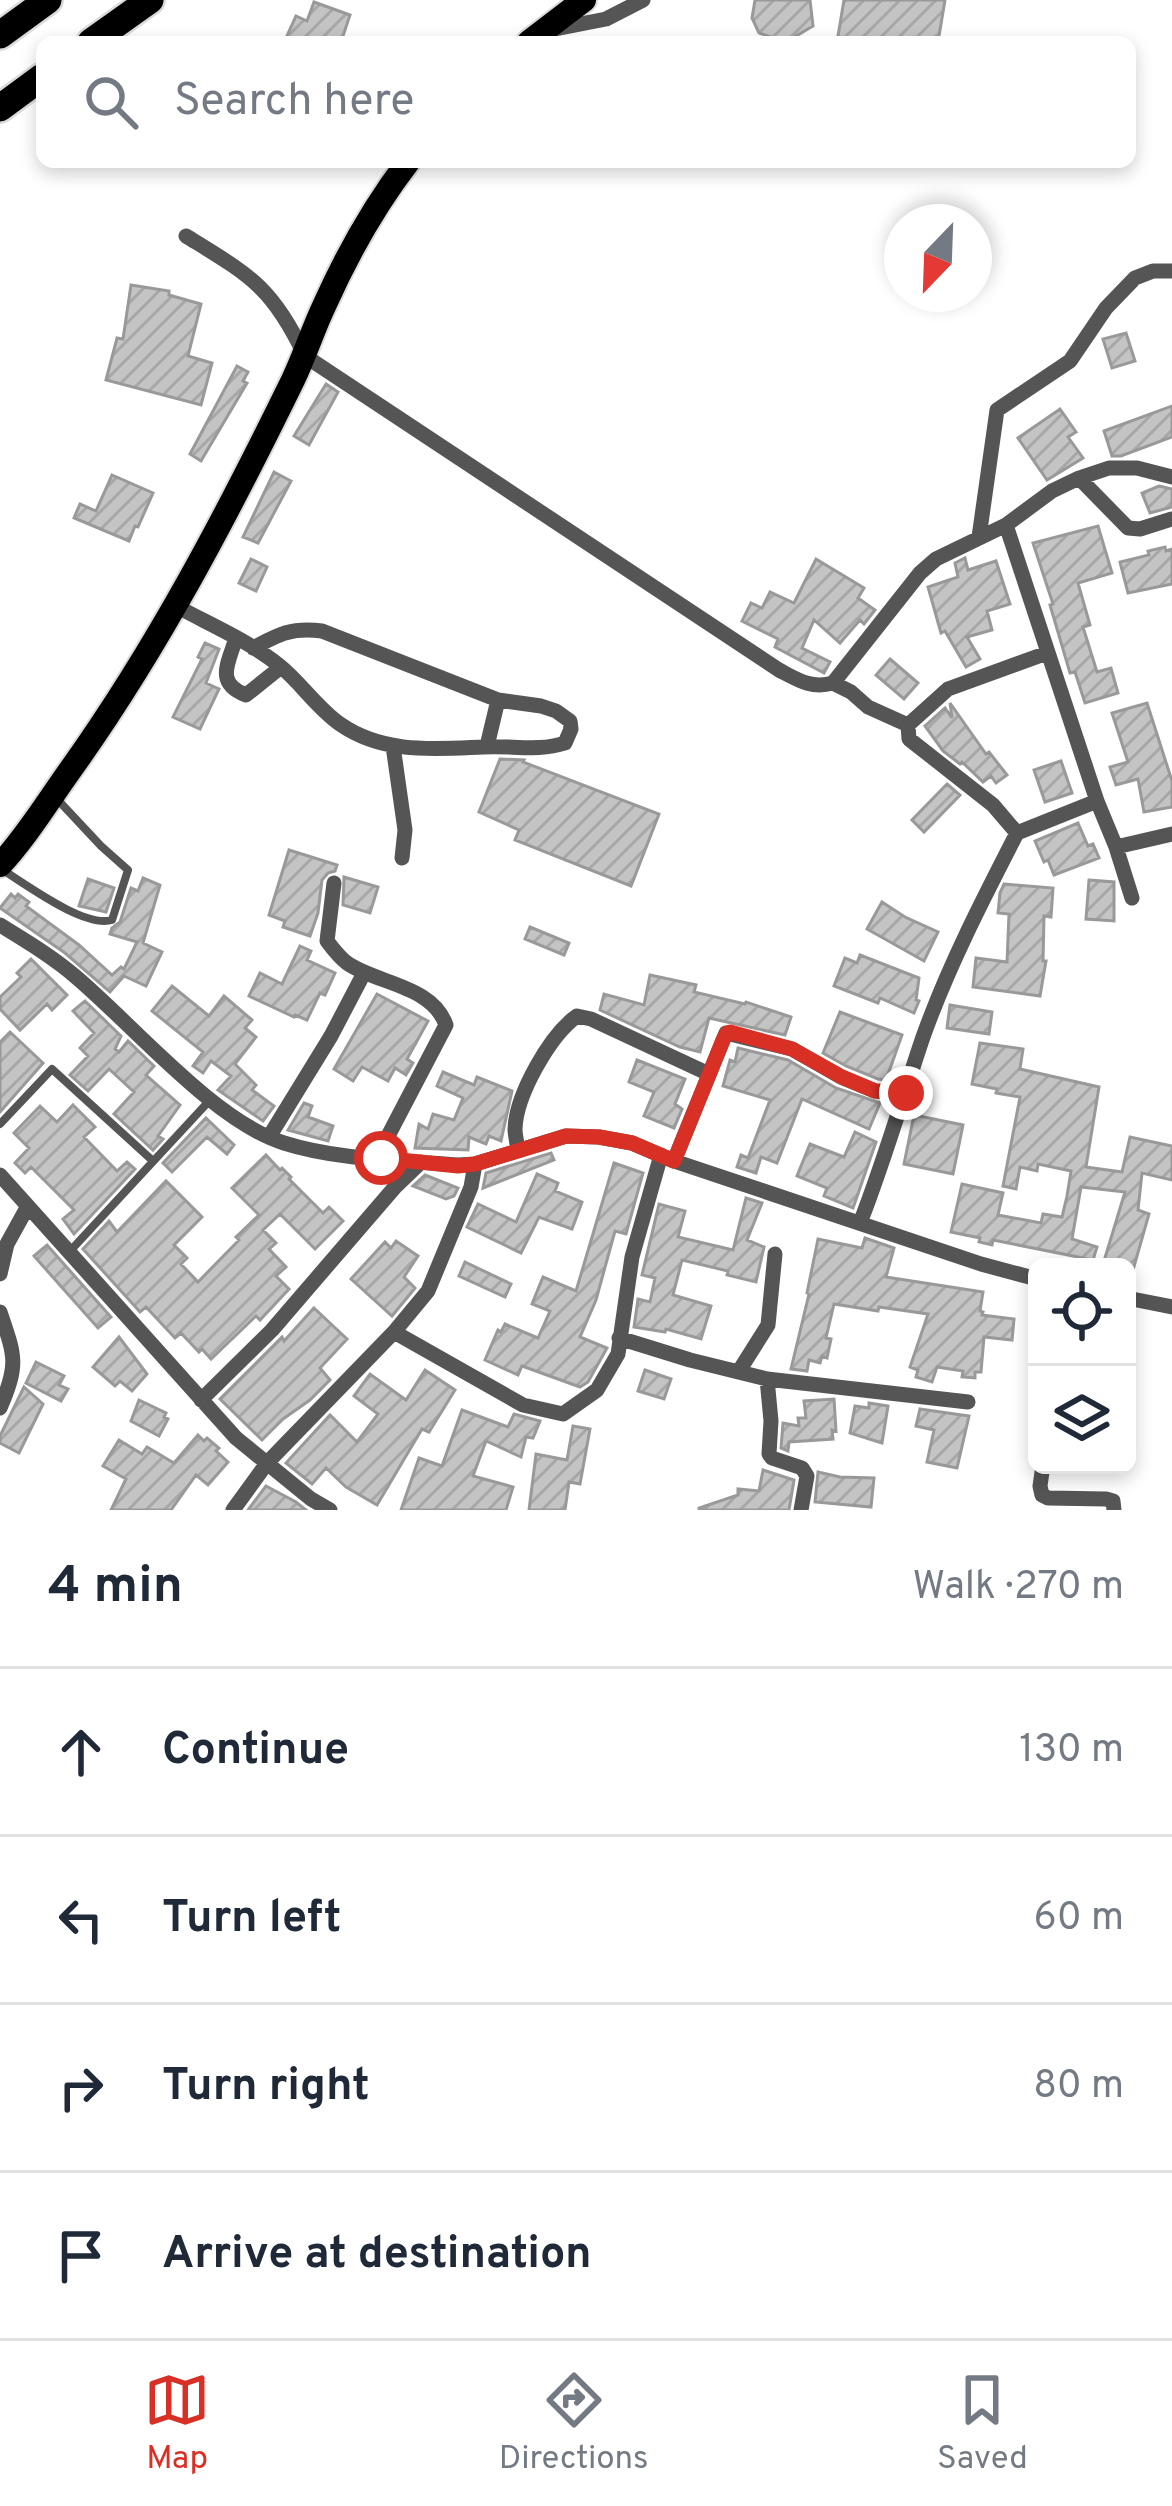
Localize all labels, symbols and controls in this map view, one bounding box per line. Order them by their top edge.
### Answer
search box [36,36,1136,168]
icon: search [78,69,144,135]
text: Search here [174,74,414,131]
north arrow [884,204,992,312]
route end [879,1066,933,1120]
route start [354,1131,408,1185]
map controls [1028,1258,1136,1474]
button: locate [1028,1258,1136,1366]
button: layers [1028,1366,1136,1474]
text: 4 min [48,1556,183,1621]
text: Walk · 270 m [913,1564,1124,1613]
icon: ahead [48,1719,114,1785]
text: Continue [162,1723,349,1780]
text: 130 m [1019,1727,1124,1776]
icon: left [48,1887,114,1953]
text: Turn left [162,1891,341,1948]
text: 60 m [1033,1895,1124,1944]
icon: right [48,2055,114,2121]
text: Turn right [162,2059,370,2116]
text: 80 m [1033,2063,1124,2112]
icon: arrive [48,2223,114,2289]
text: Arrive at destination [162,2227,592,2284]
tab: Map [144,2367,210,2481]
tab: Directions [499,2367,649,2481]
tab: Saved [937,2367,1028,2481]

